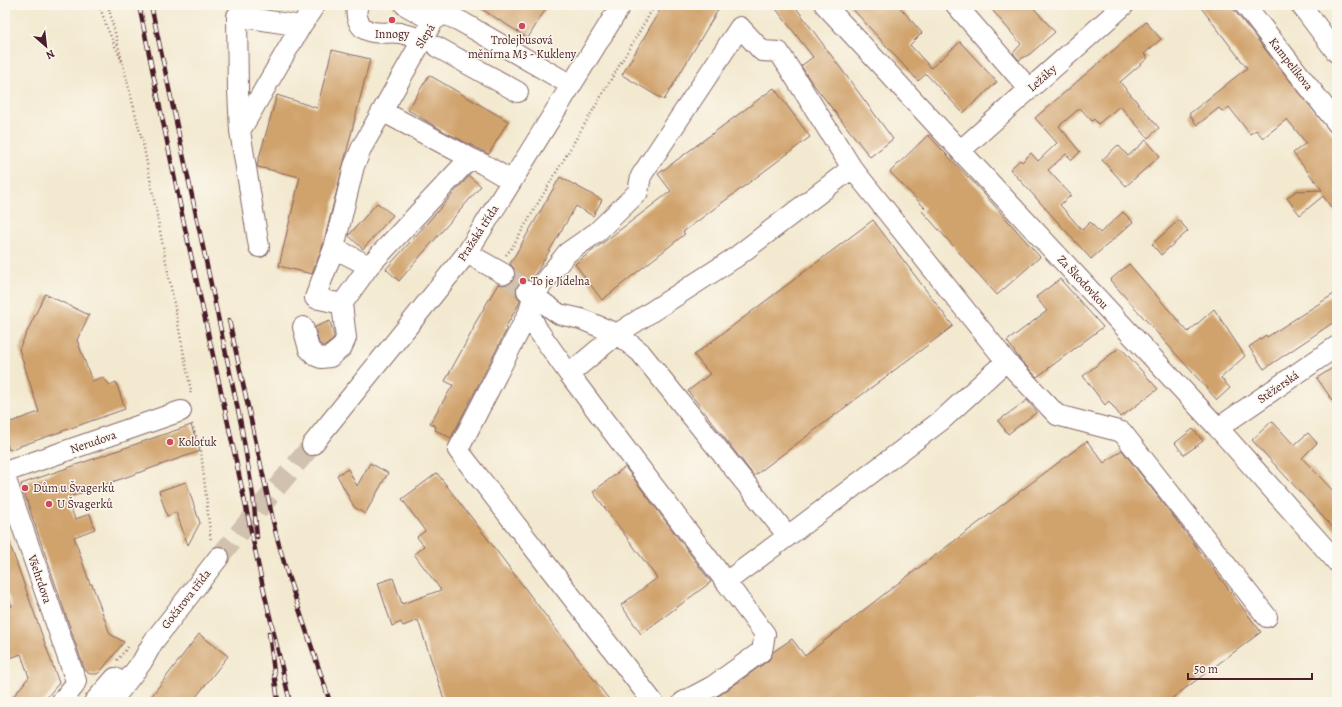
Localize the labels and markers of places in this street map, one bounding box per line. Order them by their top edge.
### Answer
marker: Innogy [387,15,397,25]
marker: Trolejbusová měnírna M3 - Kukleny [517,21,527,31]
place label: Innogy [375,26,410,42]
place label: Trolejbusová měnírna M3 - Kukleny [468,32,577,62]
place label: To je Jídelna [531,273,590,289]
marker: To je Jídelna [518,276,528,286]
place label: Koloťuk [178,434,217,450]
marker: Koloťuk [165,437,175,447]
place label: Dům u Švagerků [33,480,115,496]
marker: Dům u Švagerků [20,483,30,493]
place label: U Švagerků [57,496,113,512]
marker: U Švagerků [44,499,54,509]

